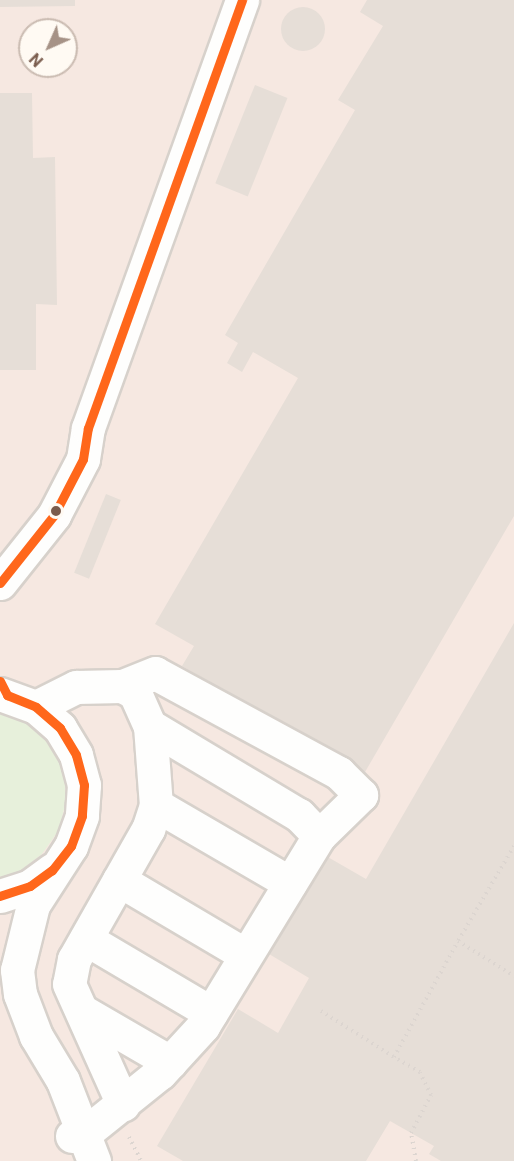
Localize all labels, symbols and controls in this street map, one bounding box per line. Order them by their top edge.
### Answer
north arrow [18,18,78,78]
text: N [26,49,47,70]
unlabelled marker [50,505,62,517]

